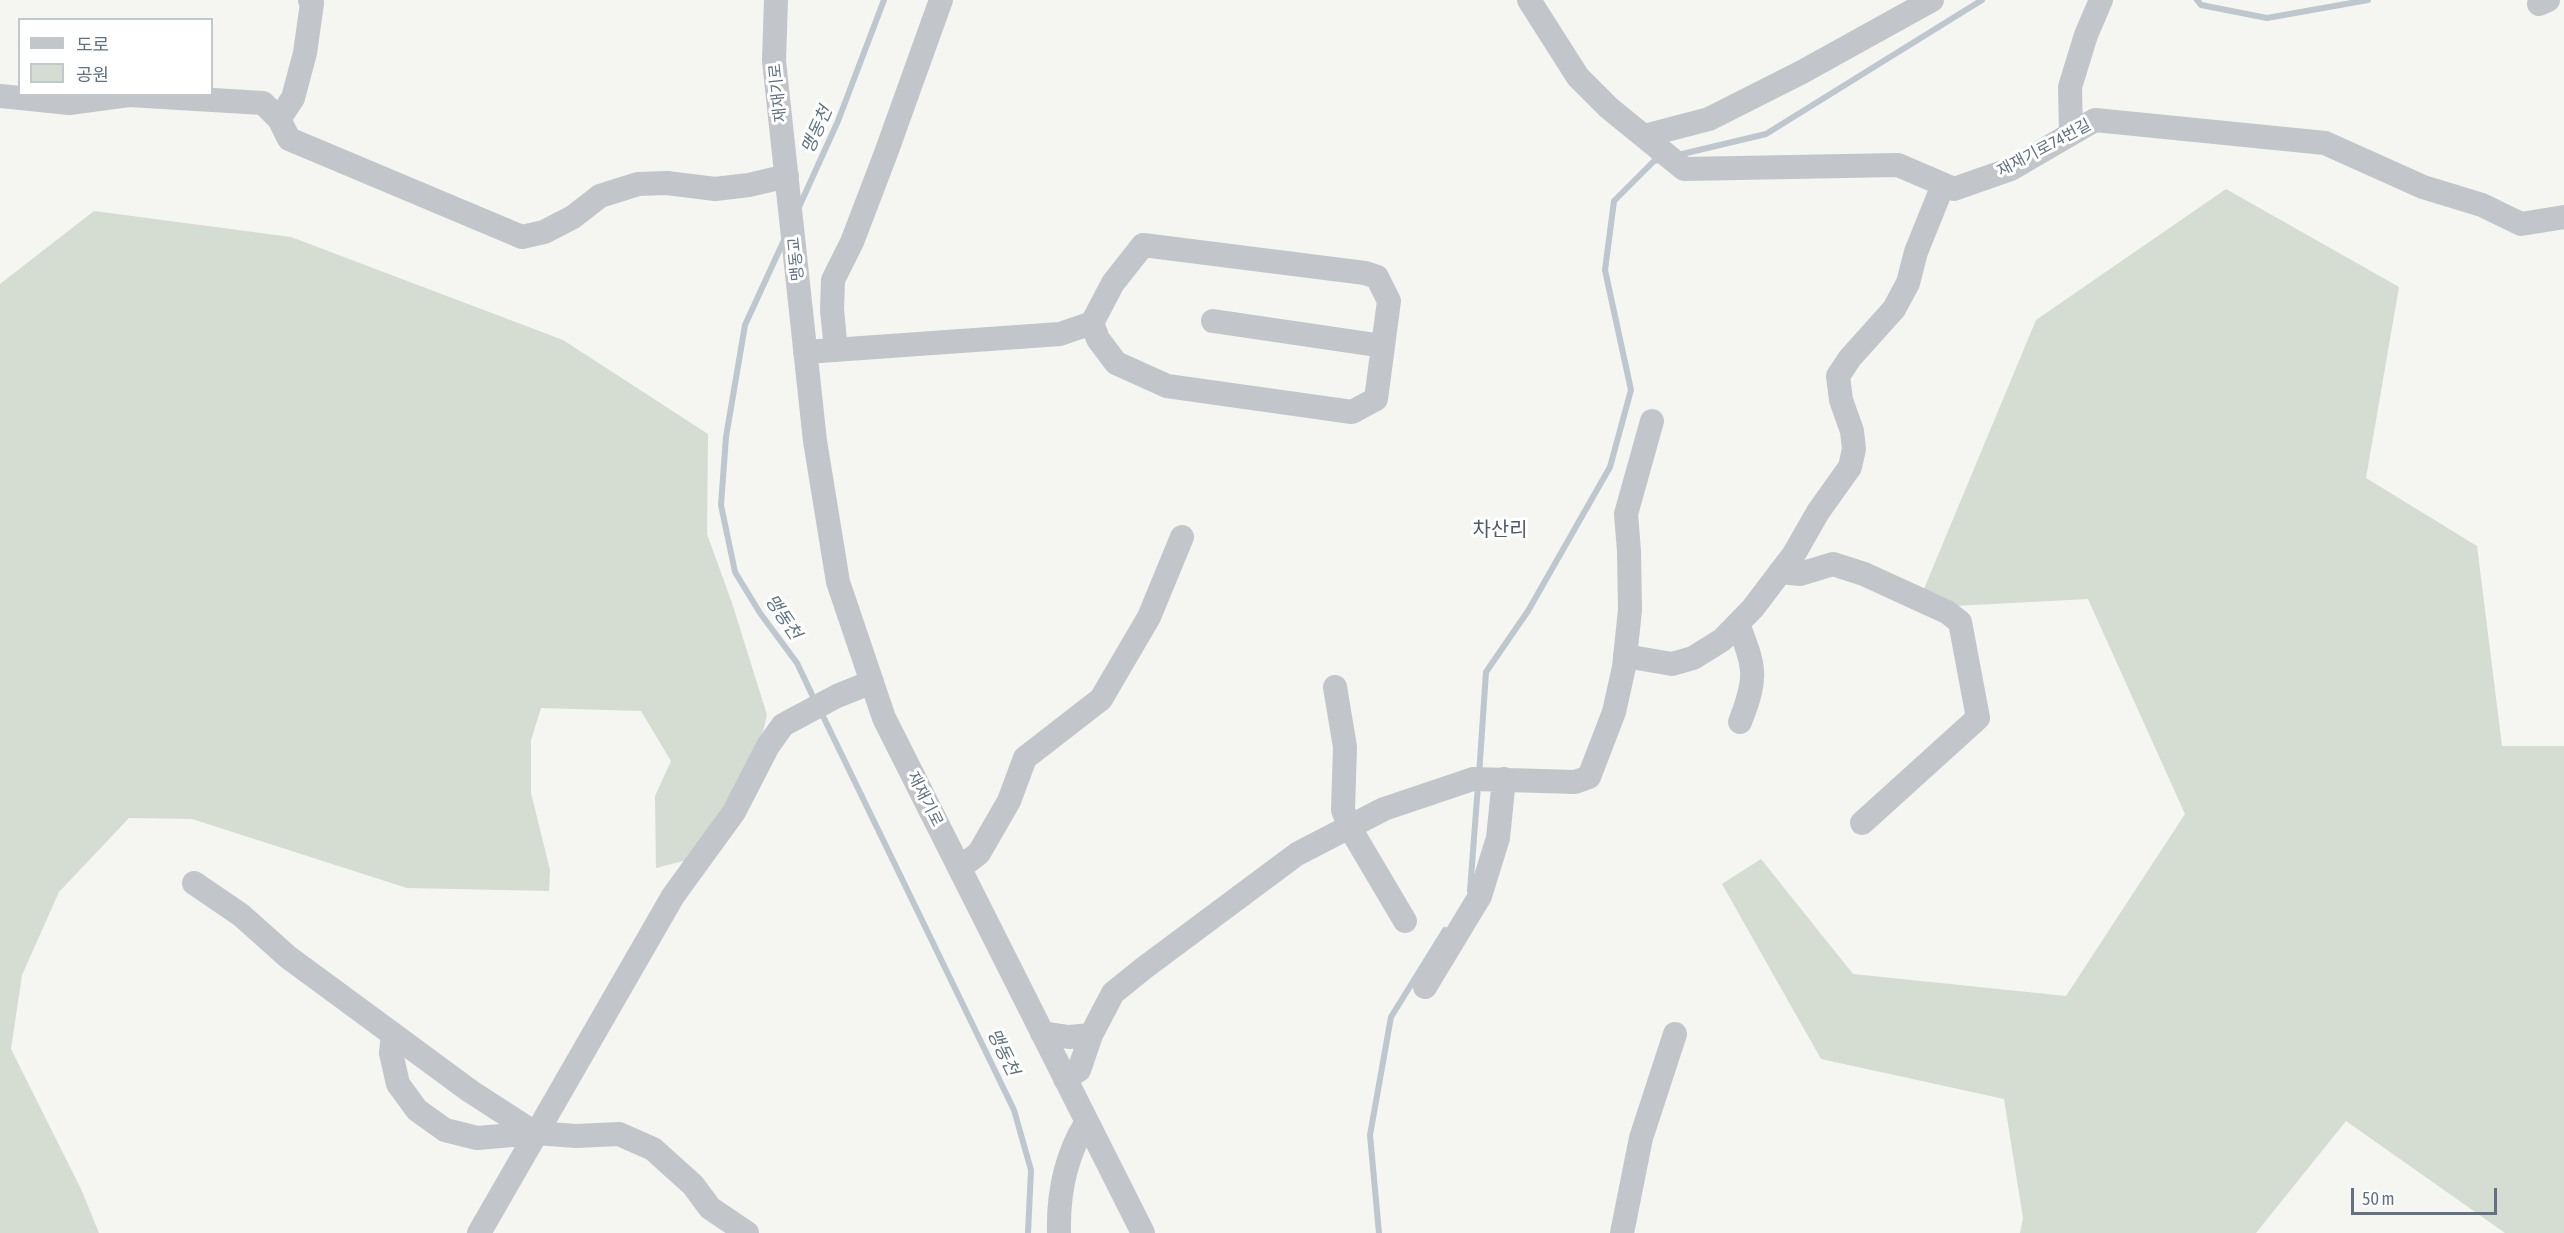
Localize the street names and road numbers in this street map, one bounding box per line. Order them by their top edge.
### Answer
street label: 재재기로 [765,63,791,123]
street label: 재재기로74번길 [1994,115,2094,181]
street label: 맹동교 [784,236,808,282]
street label: 재재기로 [903,768,947,830]

